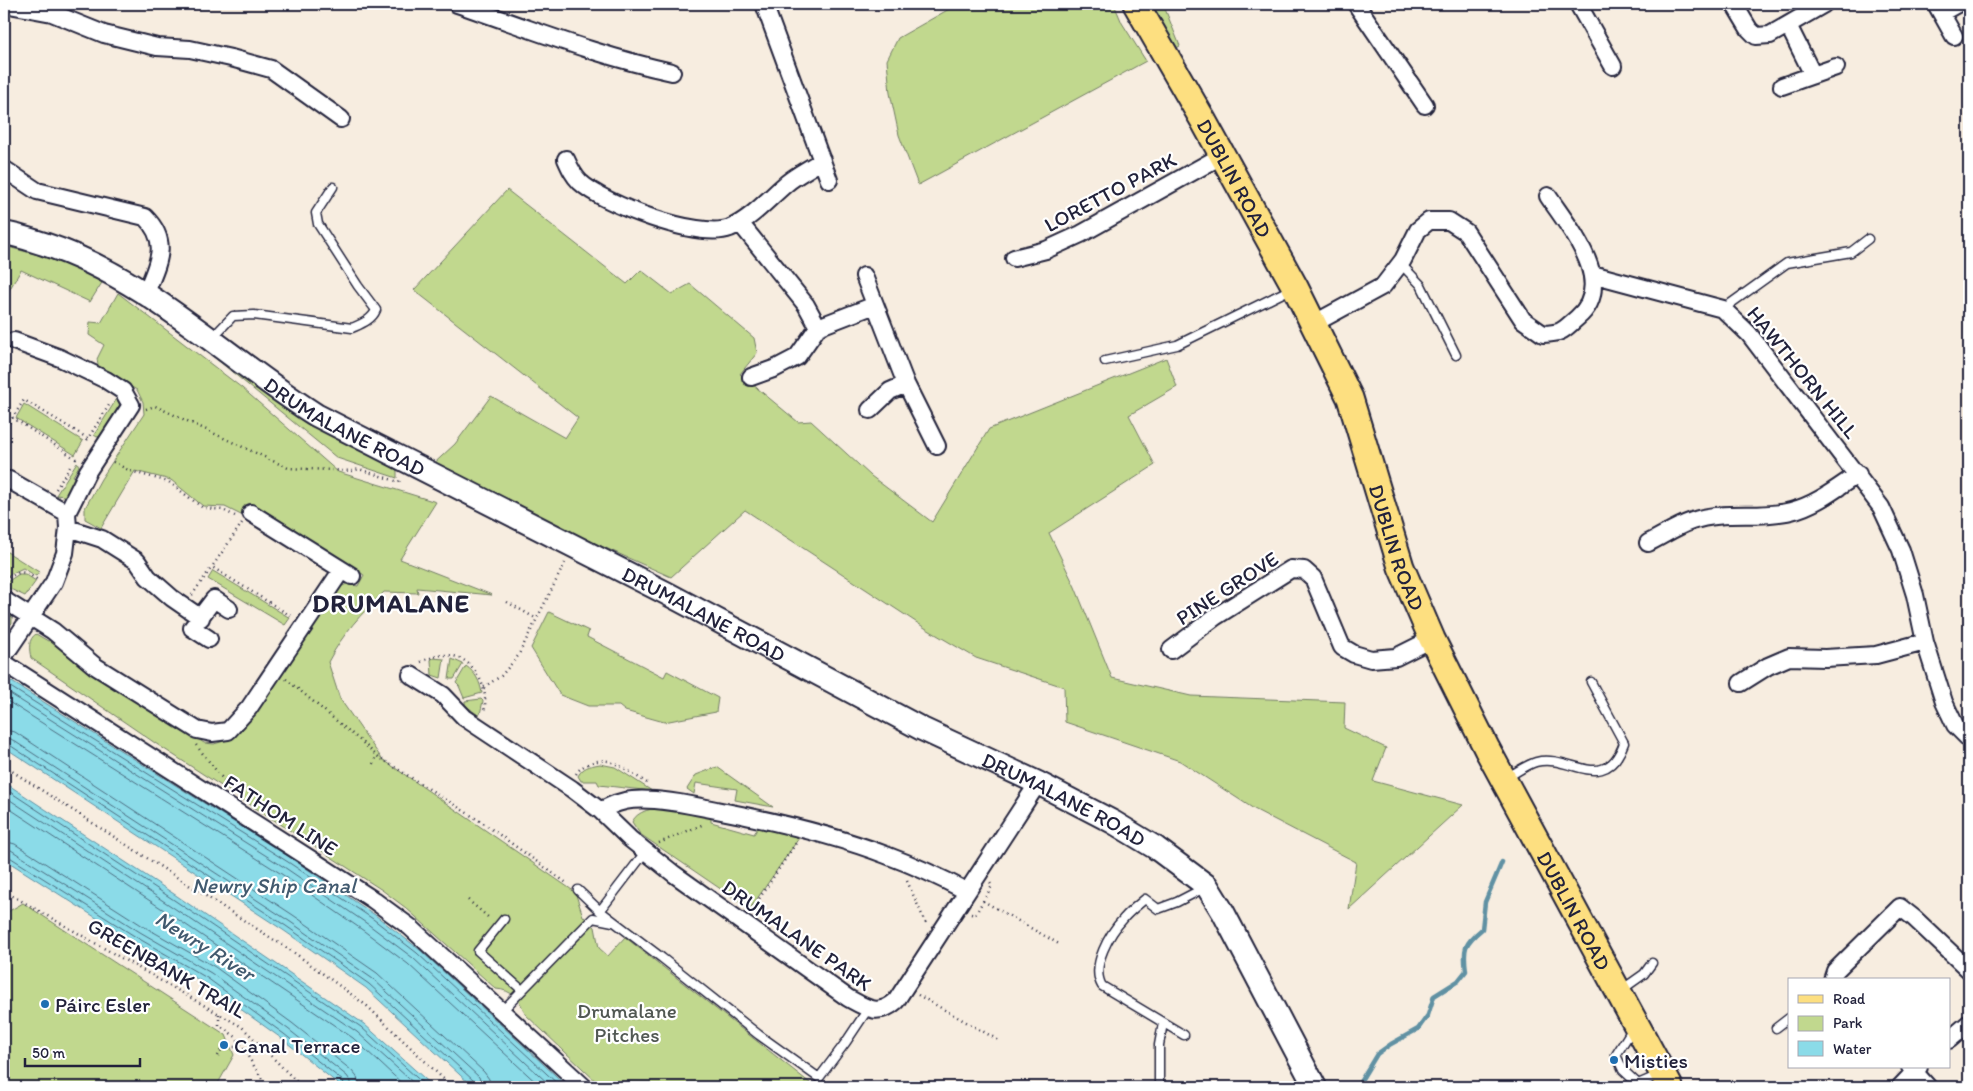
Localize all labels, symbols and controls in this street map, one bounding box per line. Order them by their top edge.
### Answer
street label: DUBLIN ROAD [1192,114,1278,242]
street label: LORETTO PARK [1040,147,1181,237]
street label: HAWTHORN HILL [1742,301,1864,443]
street label: DRUMALANE ROAD [260,371,430,481]
street label: DUBLIN ROAD [1364,481,1431,614]
street label: PINE GROVE [1171,546,1283,630]
street label: DRUMALANE ROAD [618,560,790,667]
district label: DRUMALANE [312,587,470,619]
street label: DRUMALANE ROAD [978,746,1151,851]
street label: FATHOM LINE [219,769,343,861]
street label: DUBLIN ROAD [1532,847,1617,974]
water label: Newry Ship Canal [192,872,358,899]
street label: DRUMALANE PARK [717,874,877,996]
water label: Newry River [150,905,262,989]
street label: GREENBANK TRAIL [83,913,251,1024]
legend [1788,978,1950,1068]
text: Road [1833,990,1866,1008]
place label: Páirc Esler [55,992,150,1017]
marker: Páirc Esler [39,998,51,1010]
park label: Drumalane Pitches [577,998,677,1047]
text: Park [1833,1014,1863,1032]
place label: Canal Terrace [234,1033,360,1058]
scale bar [25,1036,140,1068]
marker: Canal Terrace [218,1039,230,1051]
text: Water [1833,1040,1872,1058]
text: 50 m [32,1044,65,1062]
place label: Misties [1624,1048,1688,1073]
marker: Misties [1608,1054,1620,1066]

